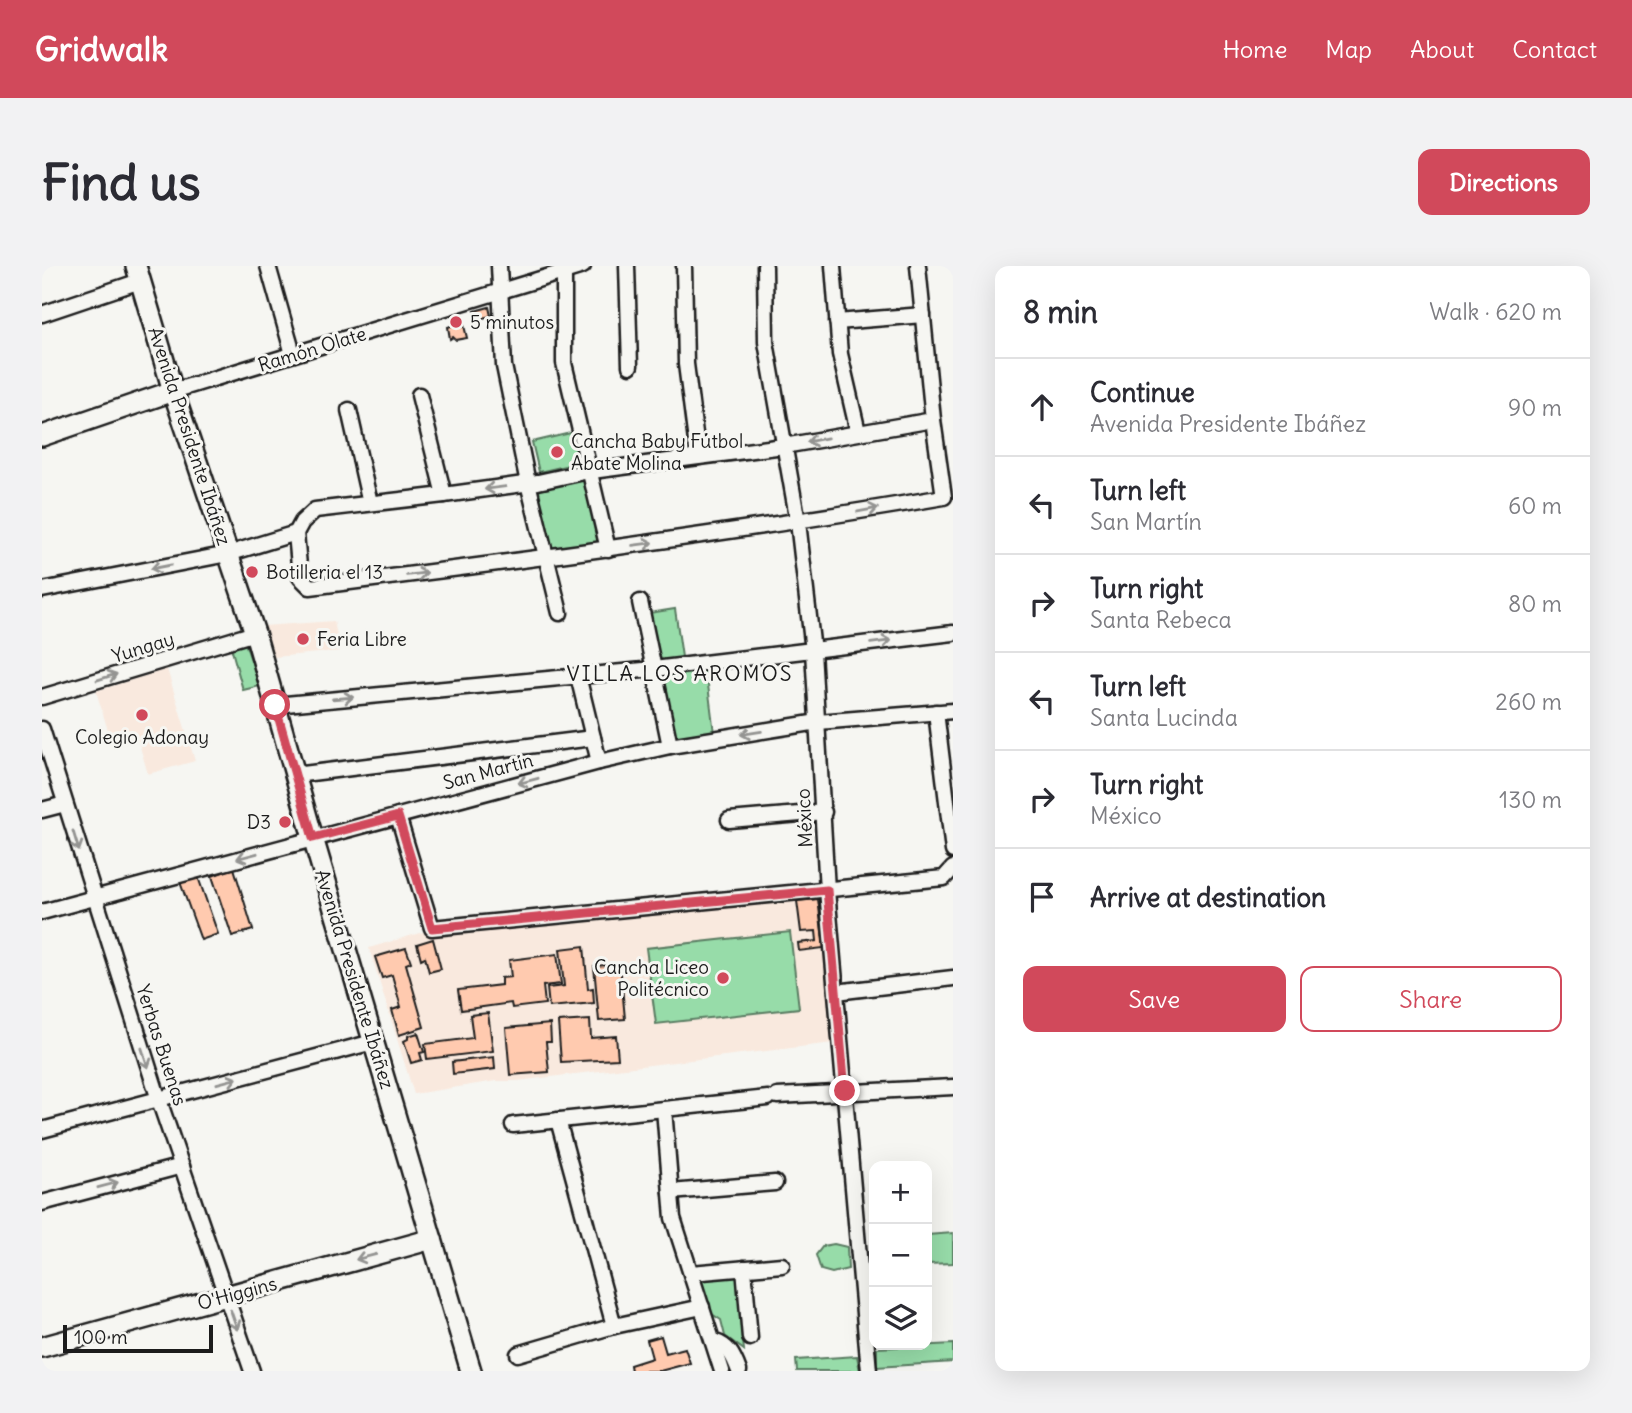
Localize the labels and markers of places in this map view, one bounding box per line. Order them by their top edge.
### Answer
place label: 5 minutos [470,310,554,334]
marker: 5 minutos [448,314,464,330]
place label: Cancha Baby Fútbol Abate Molina [571,429,743,475]
marker: Cancha Baby Fútbol Abate Molina [549,444,565,460]
place label: Botilleria el 13 [266,560,383,584]
marker: Botilleria el 13 [244,564,260,580]
place label: Feria Libre [317,627,407,651]
marker: Feria Libre [295,631,311,647]
marker: Colegio Adonay [134,707,150,723]
place label: Colegio Adonay [75,725,209,749]
place label: D3 [247,810,271,834]
marker: D3 [277,814,293,830]
place label: Cancha Liceo Politécnico [594,955,709,1001]
marker: Cancha Liceo Politécnico [715,970,731,986]

